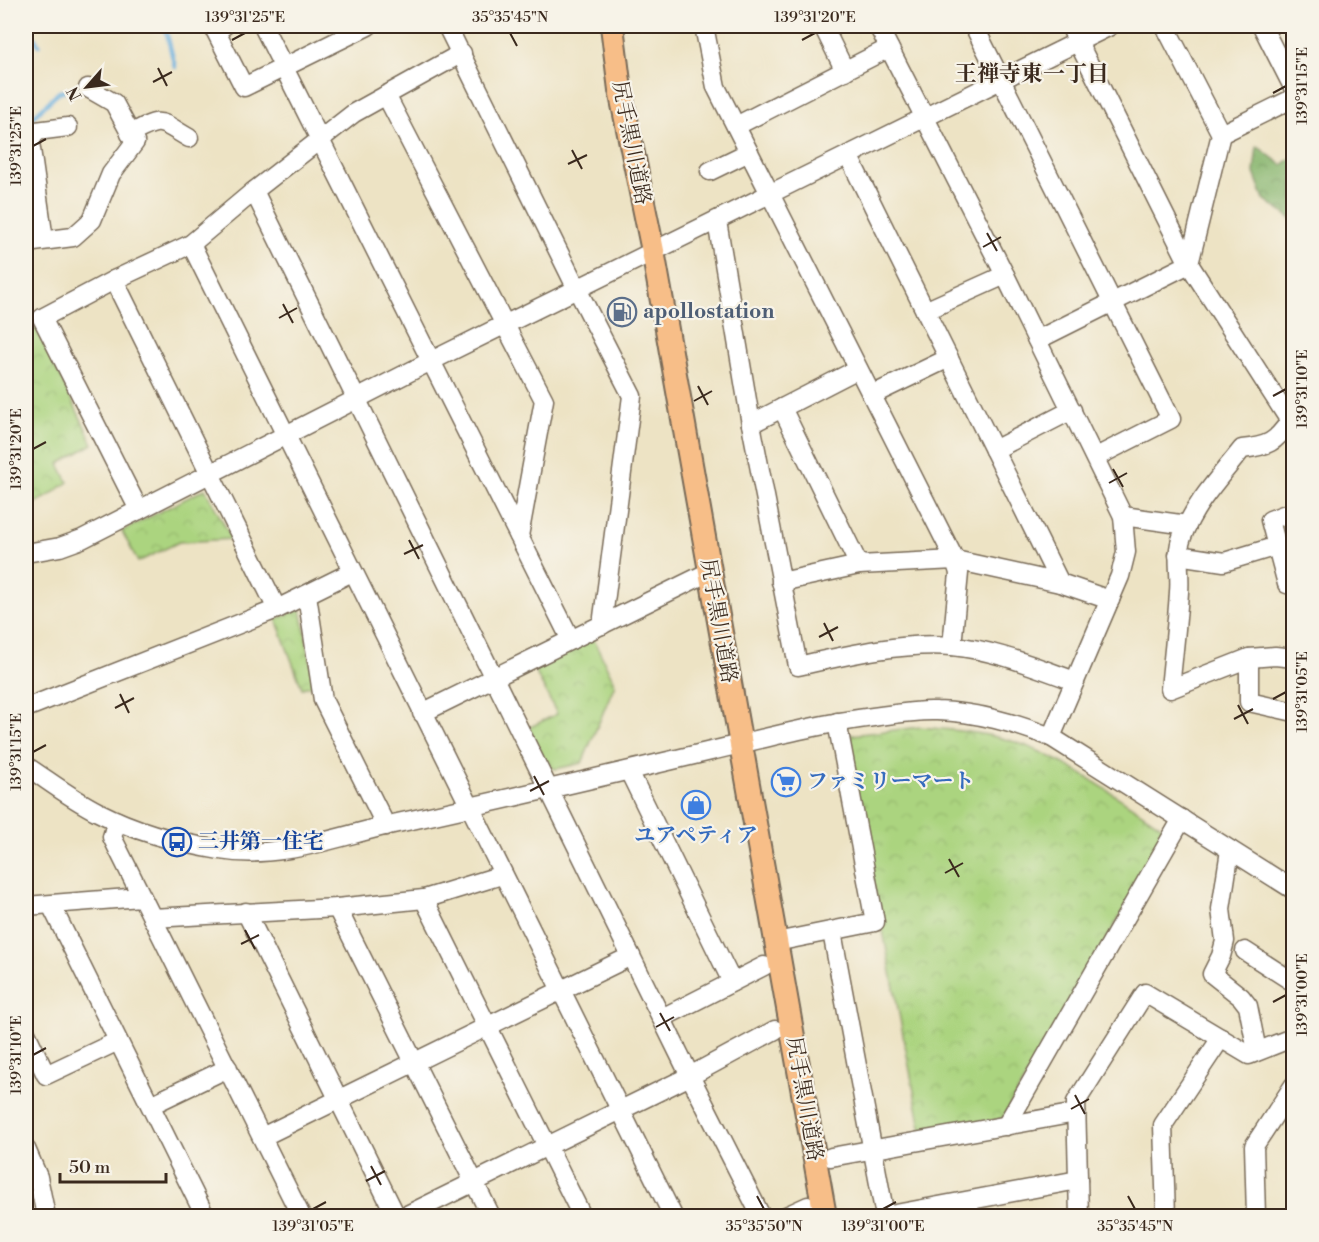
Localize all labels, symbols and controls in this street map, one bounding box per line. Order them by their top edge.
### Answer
text: 139°31'25"E [205,8,285,27]
text: 35°35'45"N [472,8,548,27]
text: 139°31'20"E [774,8,856,27]
text: 139°31'15"E [1293,47,1312,125]
north arrow [57,57,117,117]
district label: 王禅寺東一丁目 [955,61,1109,88]
street label: 尻手黒川道路 [606,79,656,207]
text: N [63,83,86,104]
text: 139°31'25"E [7,106,26,186]
fuel station icon: apollostation [606,296,638,328]
place label: apollostation [643,299,774,325]
text: 139°31'10"E [1293,349,1312,429]
text: 139°31'20"E [7,408,26,490]
street label: 尻手黒川道路 [694,557,742,685]
text: 139°31'05"E [1293,651,1312,733]
text: 139°31'15"E [7,713,26,791]
supermarket icon: ファミリーマート [770,766,802,798]
place label: ファミリーマート [807,769,975,795]
shop icon: ユアペティア [680,789,712,821]
place label: ユアペティア [634,823,758,849]
bus stop icon: 三井第一住宅 [161,826,193,858]
place label: 三井第一住宅 [198,829,324,855]
text: 139°31'00"E [1293,953,1312,1037]
text: 139°31'10"E [7,1015,26,1095]
street label: 尻手黒川道路 [780,1035,828,1163]
scale bar [60,1146,166,1184]
text: 50 m [69,1156,111,1179]
text: 139°31'05"E [272,1217,354,1236]
text: 35°35'50"N [725,1217,803,1236]
text: 139°31'00"E [841,1217,925,1236]
text: 35°35'45"N [1097,1217,1173,1236]

